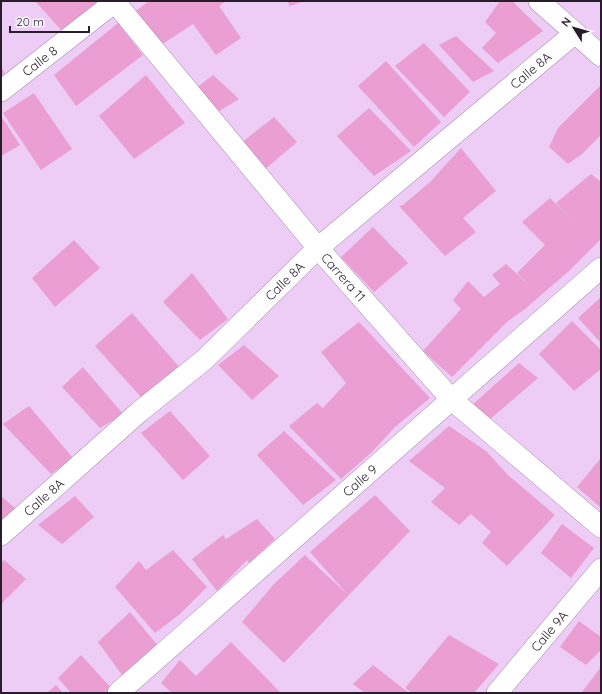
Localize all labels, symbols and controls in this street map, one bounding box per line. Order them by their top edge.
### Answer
scale bar [10,8,89,34]
north arrow [554,8,594,48]
text: 20 m [16,14,44,29]
text: N [558,15,574,29]
street label: Calle 8 [19,42,60,79]
street label: Calle 8A [507,48,555,92]
street label: Carrera 11 [318,249,369,305]
street label: Calle 8A [262,258,308,304]
street label: Calle 9 [339,461,380,500]
street label: Calle 8A [20,475,67,519]
street label: Calle 9A [527,607,571,655]

